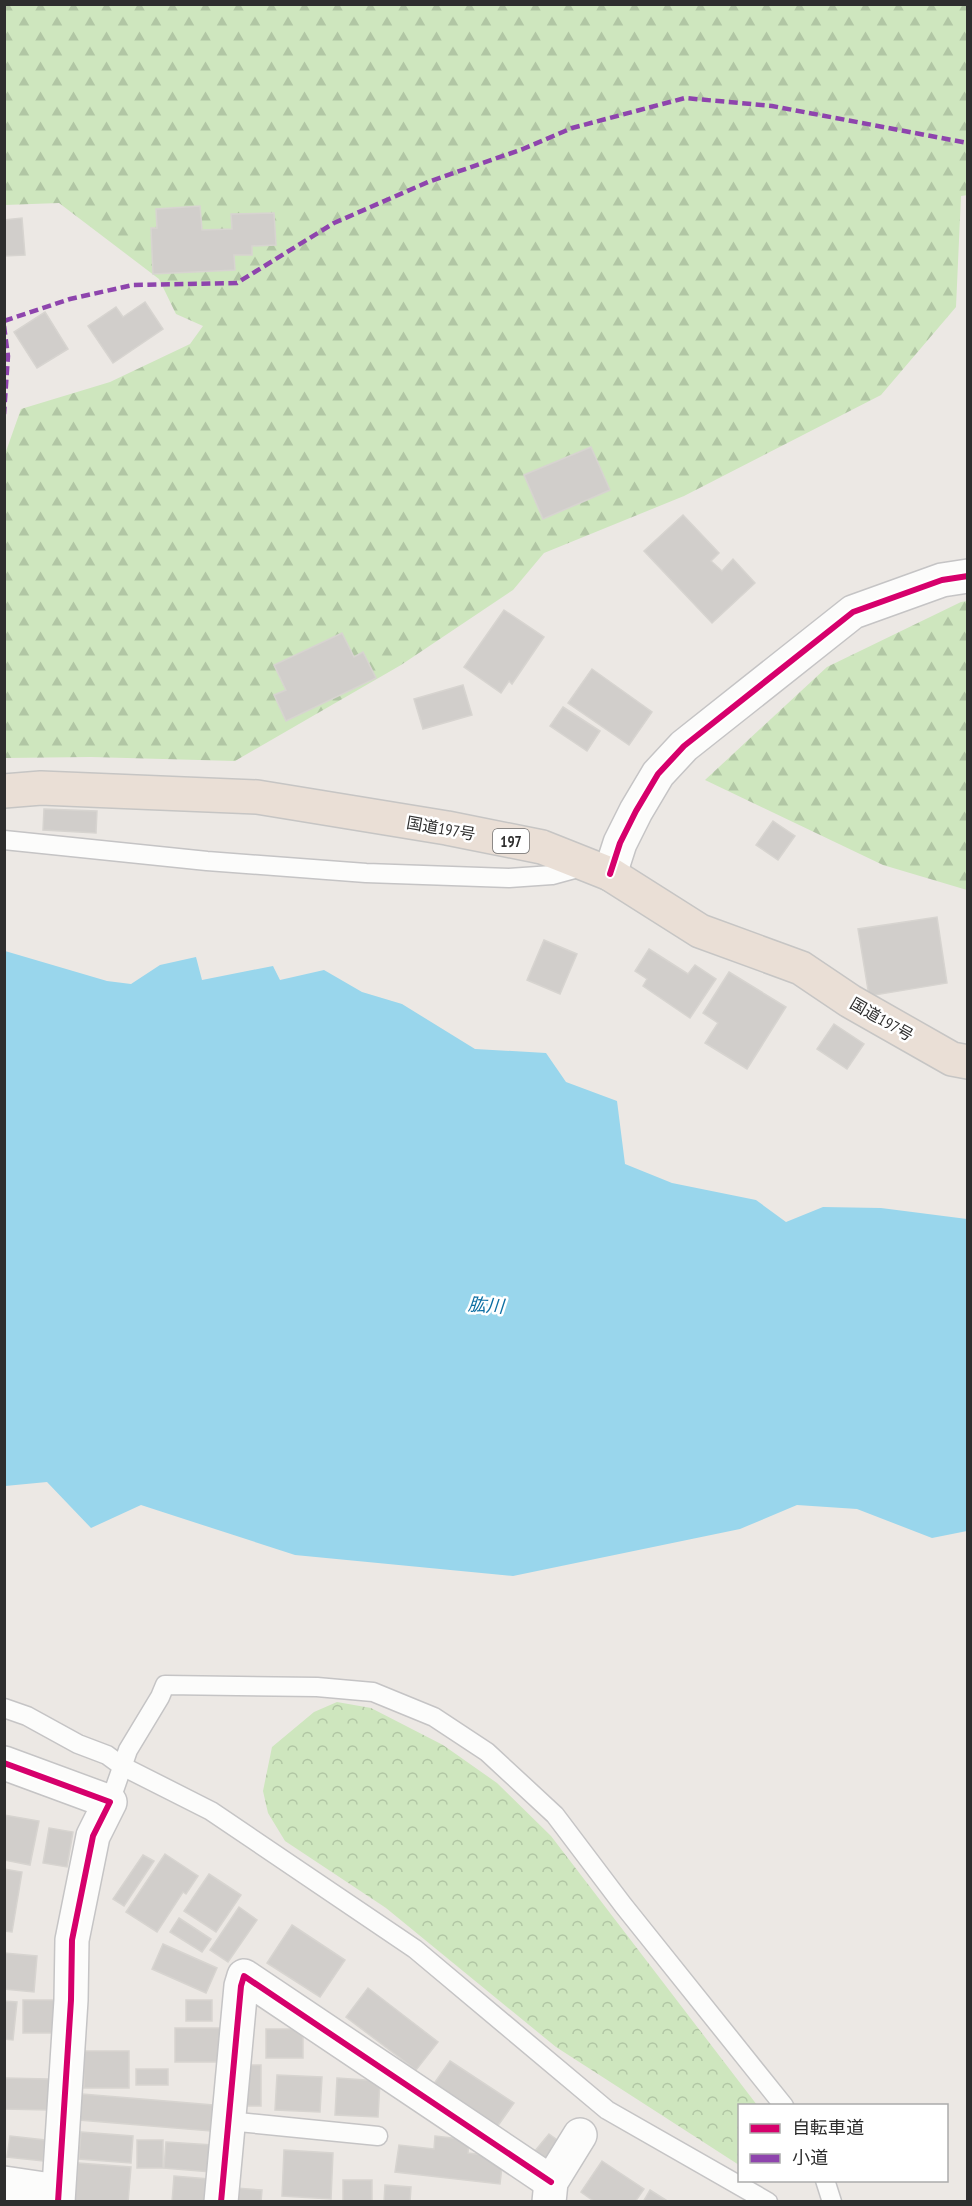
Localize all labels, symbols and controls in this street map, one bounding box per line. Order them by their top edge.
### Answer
street label: 国道197号 [405,812,477,844]
road number: 197 [493,829,529,853]
street label: 国道197号 [847,993,917,1045]
water label: 肱川 [467,1292,507,1318]
legend [738,2104,948,2182]
text: 自転車道 [792,2116,864,2139]
text: 小道 [792,2146,828,2169]

